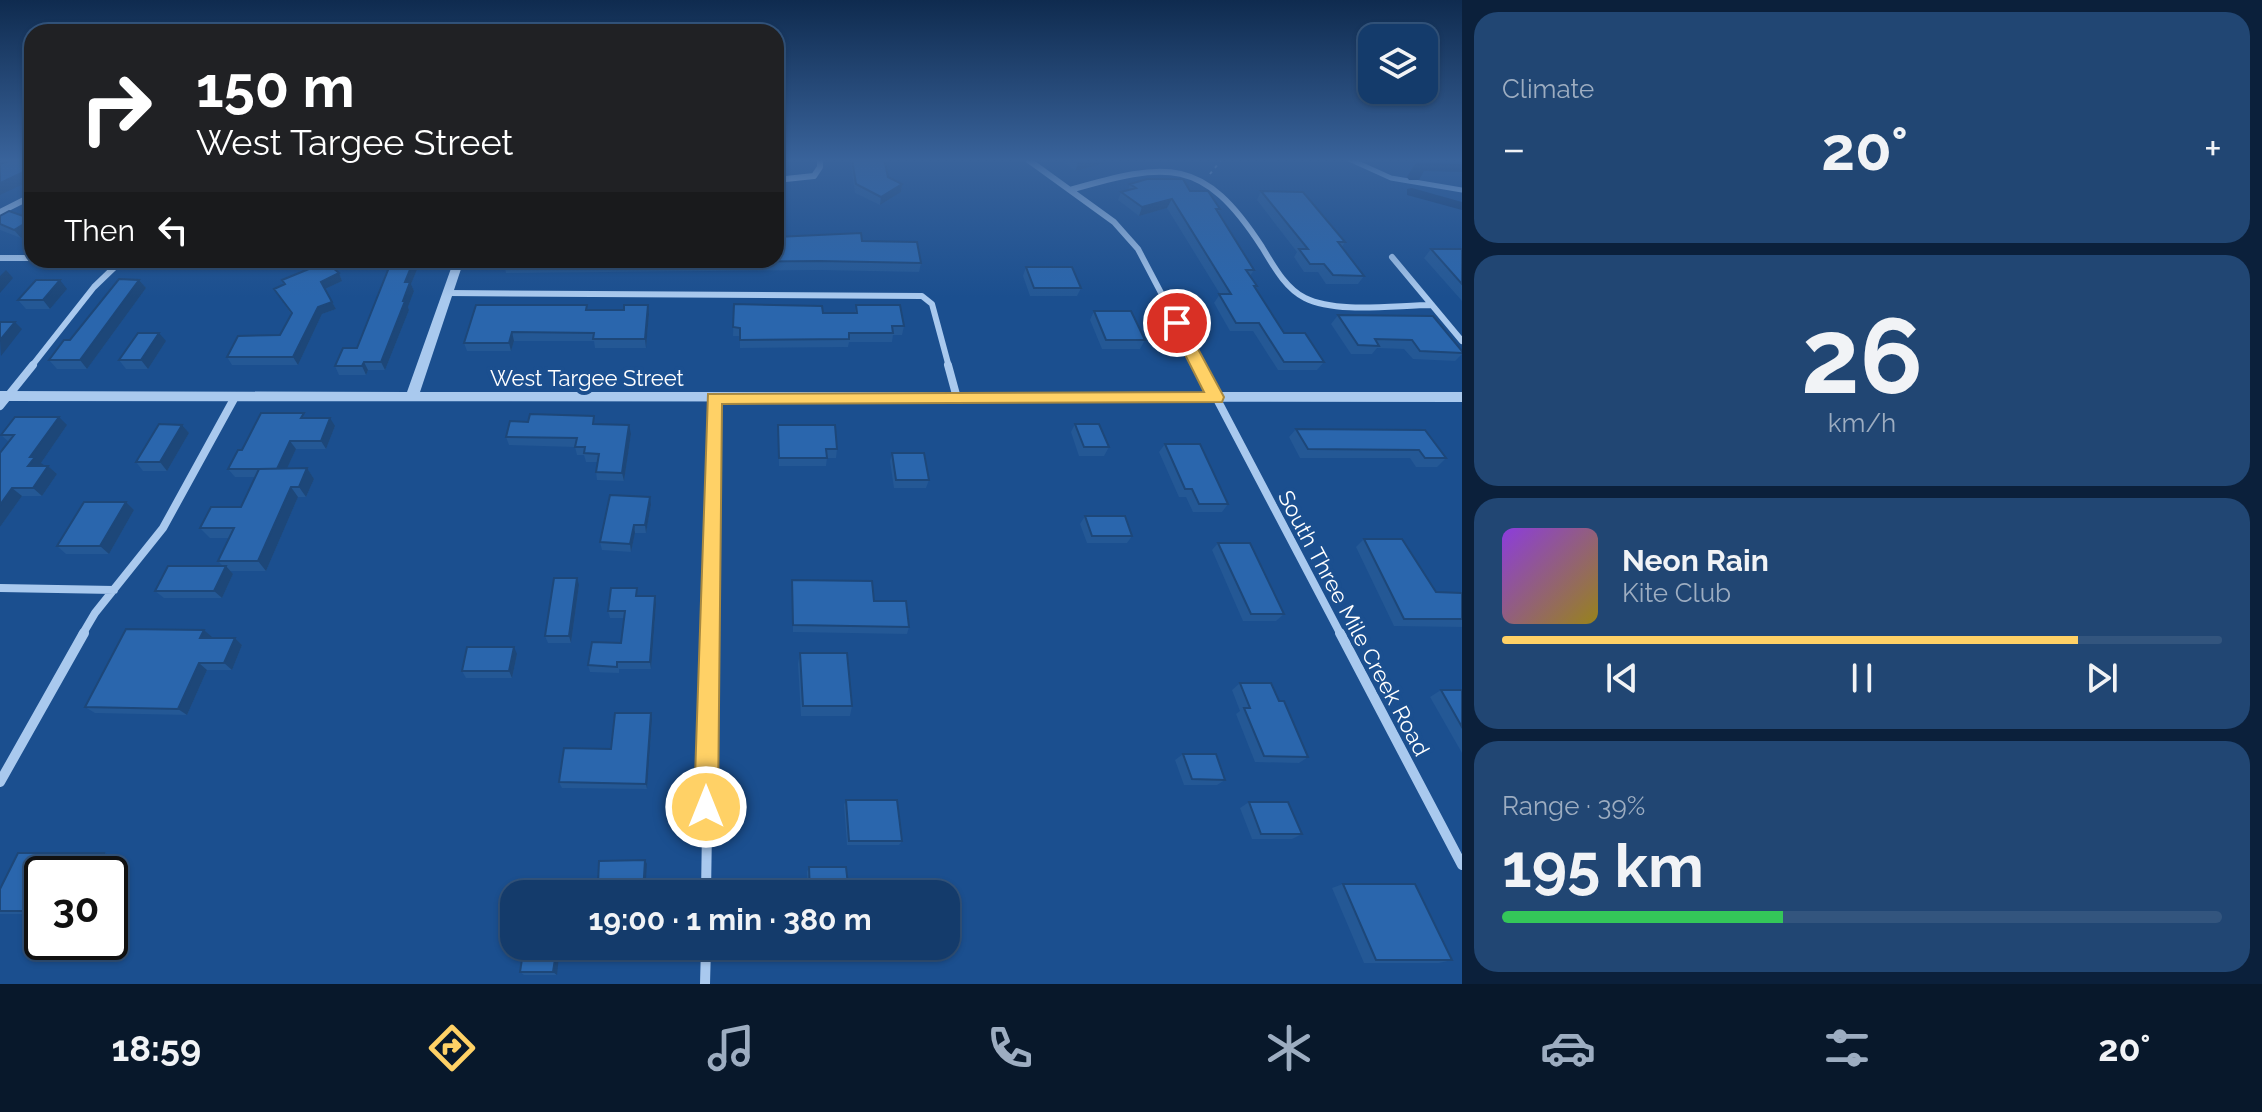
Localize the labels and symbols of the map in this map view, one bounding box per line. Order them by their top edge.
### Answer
pin [1143,289,1211,357]
street label: West Targee Street [490,365,685,391]
street label: South Three Mile Creek Road [1273,486,1435,760]
position arrow [664,765,748,849]
speed limit sign: 30 [24,856,128,960]

